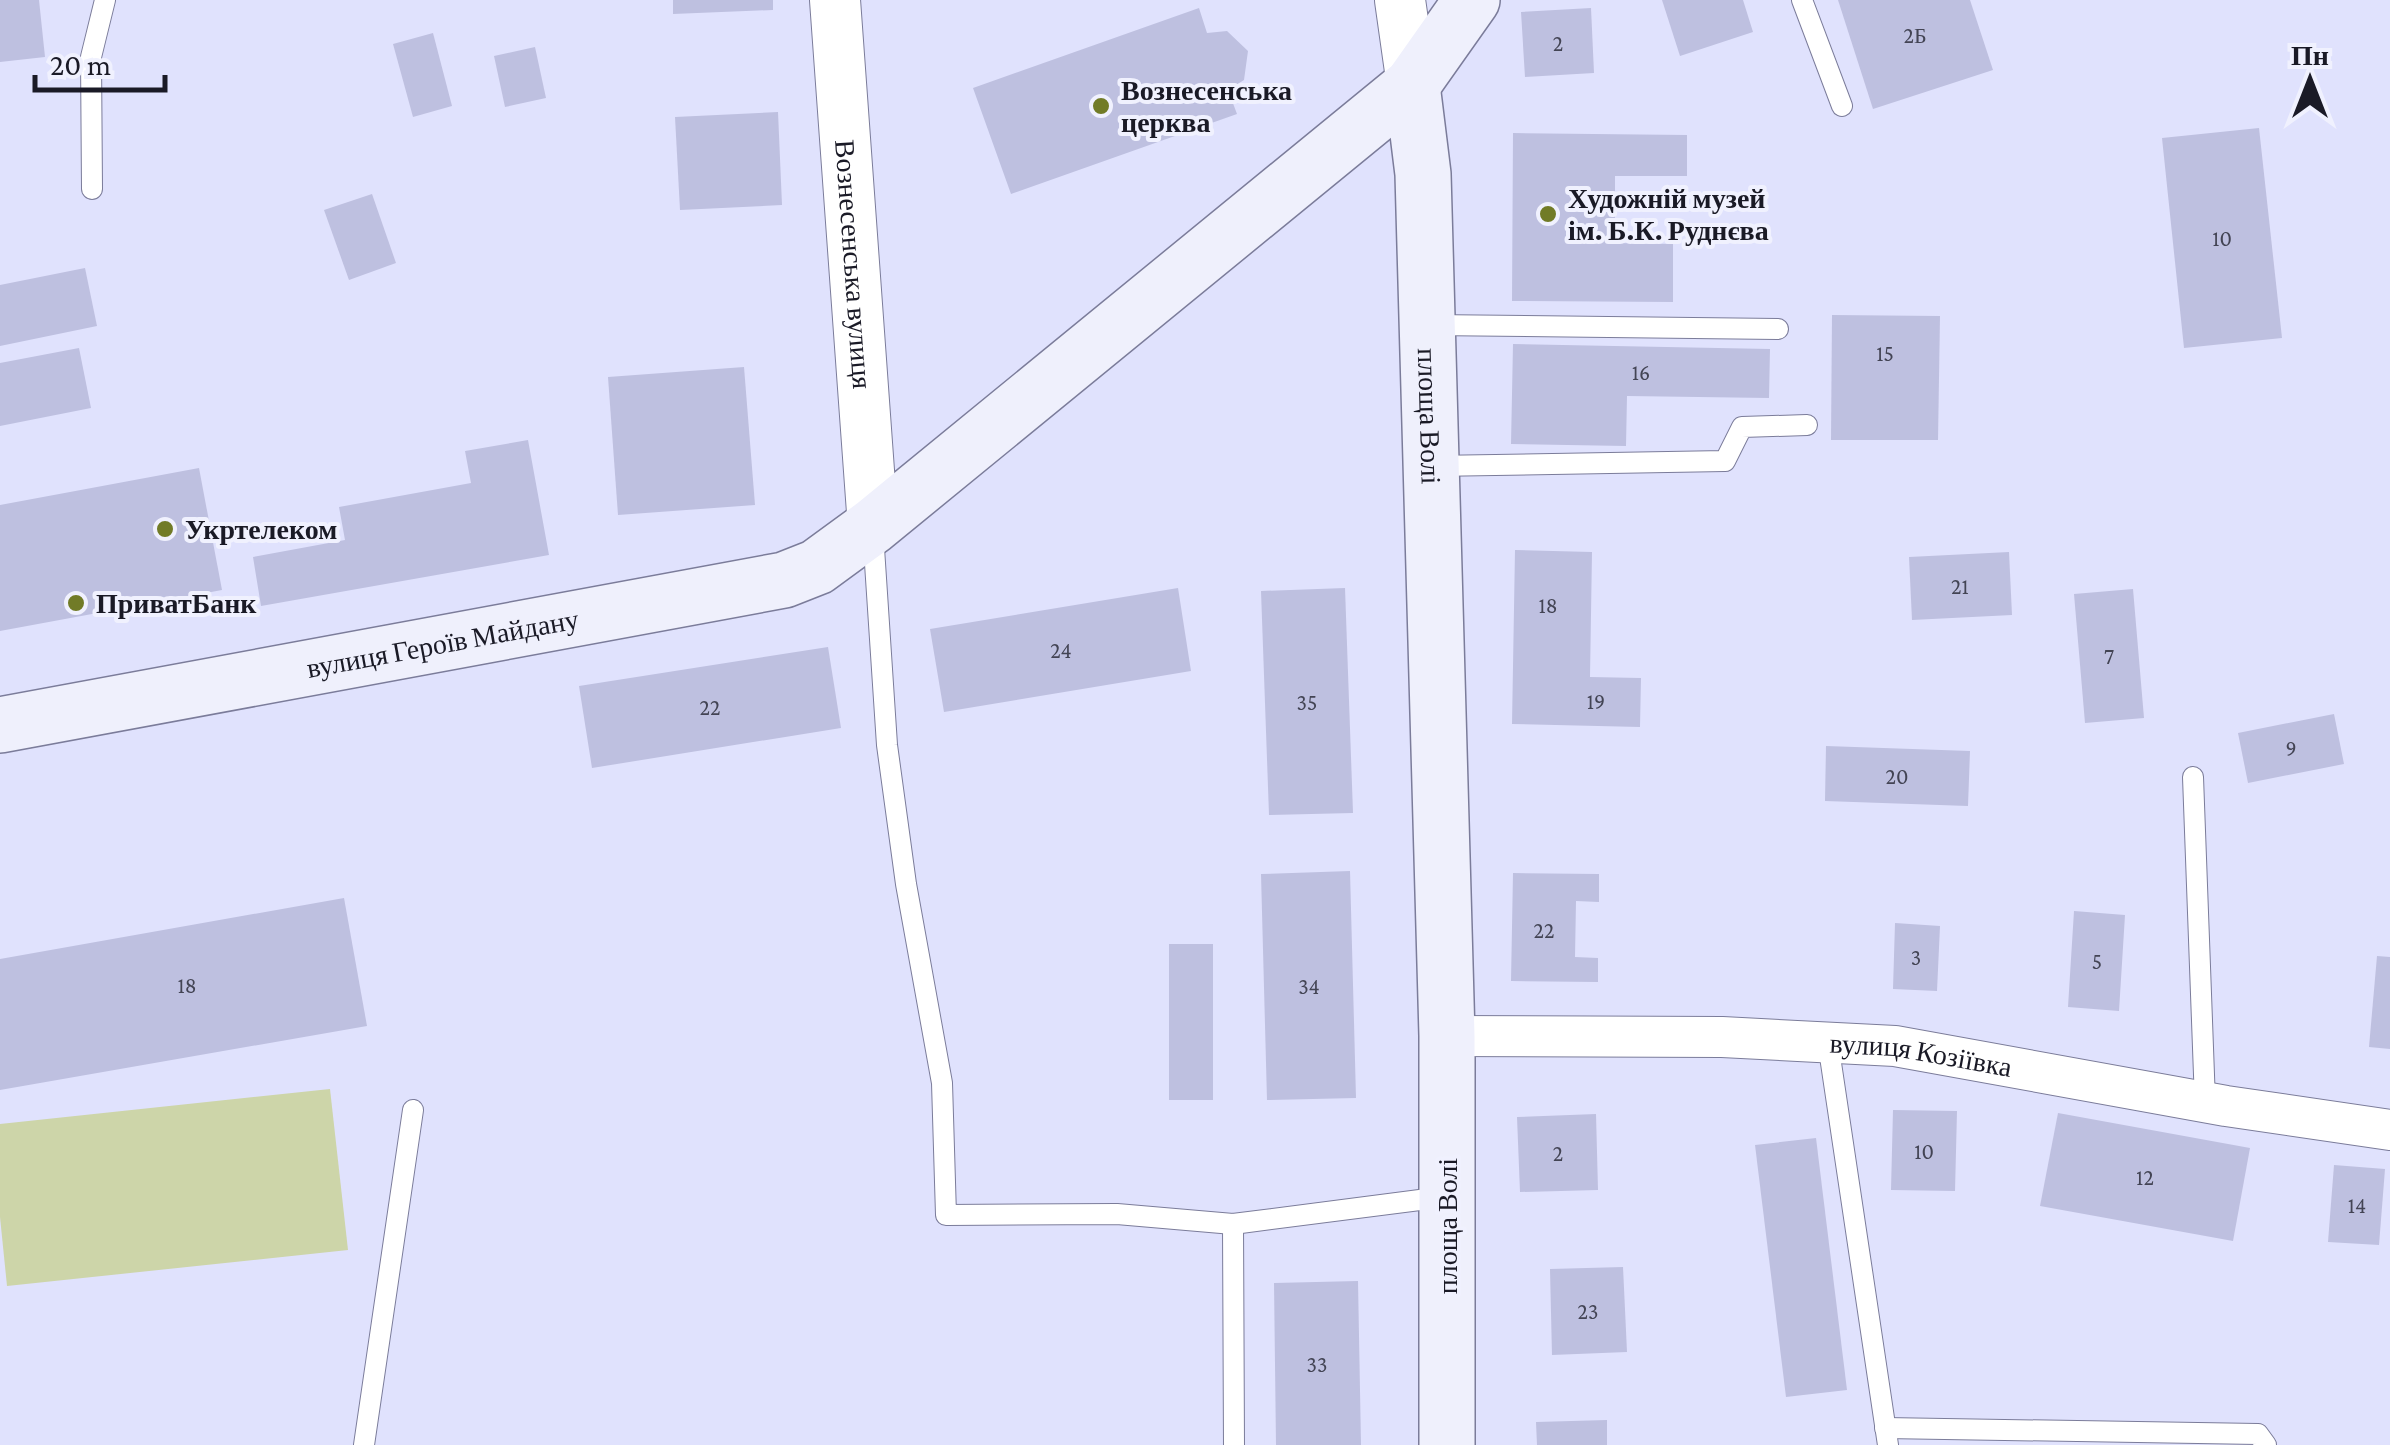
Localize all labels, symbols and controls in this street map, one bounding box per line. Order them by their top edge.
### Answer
house number: 2Б [1903,23,1927,48]
scale bar [35,30,165,92]
north arrow [2260,30,2360,130]
house number: 2 [1553,31,1563,56]
text: Пн [2291,40,2329,71]
text: 20 m [50,48,111,81]
place label: Вознесенська церква [1121,75,1292,138]
marker: Вознесенська церква [1090,95,1112,117]
street label: Вознесенська вулиця [829,139,878,390]
place label: Художній музей ім. Б.К. Руднєва [1568,183,1769,246]
marker: Художній музей ім. Б.К. Руднєва [1537,203,1559,225]
house number: 10 [2212,226,2232,251]
house number: 15 [1876,341,1894,366]
street label: площа Волі [1412,348,1447,485]
house number: 16 [1632,360,1650,385]
place label: Укртелеком [185,514,337,545]
marker: Укртелеком [154,518,176,540]
house number: 21 [1951,574,1969,599]
place label: ПриватБанк [96,588,257,619]
marker: ПриватБанк [65,592,87,614]
house number: 18 [1538,593,1558,618]
street label: вулиця Героїв Майдану [304,603,581,684]
house number: 24 [1050,638,1072,663]
house number: 7 [2104,644,2114,669]
house number: 19 [1587,689,1605,714]
house number: 35 [1297,690,1317,715]
house number: 22 [700,695,720,720]
house number: 9 [2285,736,2297,761]
house number: 20 [1886,764,1908,789]
house number: 22 [1534,918,1554,943]
house number: 3 [1911,945,1921,970]
house number: 5 [2092,949,2102,974]
house number: 18 [177,973,197,998]
house number: 34 [1298,974,1320,999]
street label: вулиця Козіївка [1829,1028,2015,1083]
house number: 10 [1914,1139,1934,1164]
house number: 2 [1553,1141,1563,1166]
street label: площа Волі [1432,1158,1463,1294]
house number: 12 [2136,1165,2154,1190]
house number: 14 [2348,1193,2366,1218]
house number: 23 [1578,1299,1598,1324]
house number: 33 [1307,1352,1327,1377]

